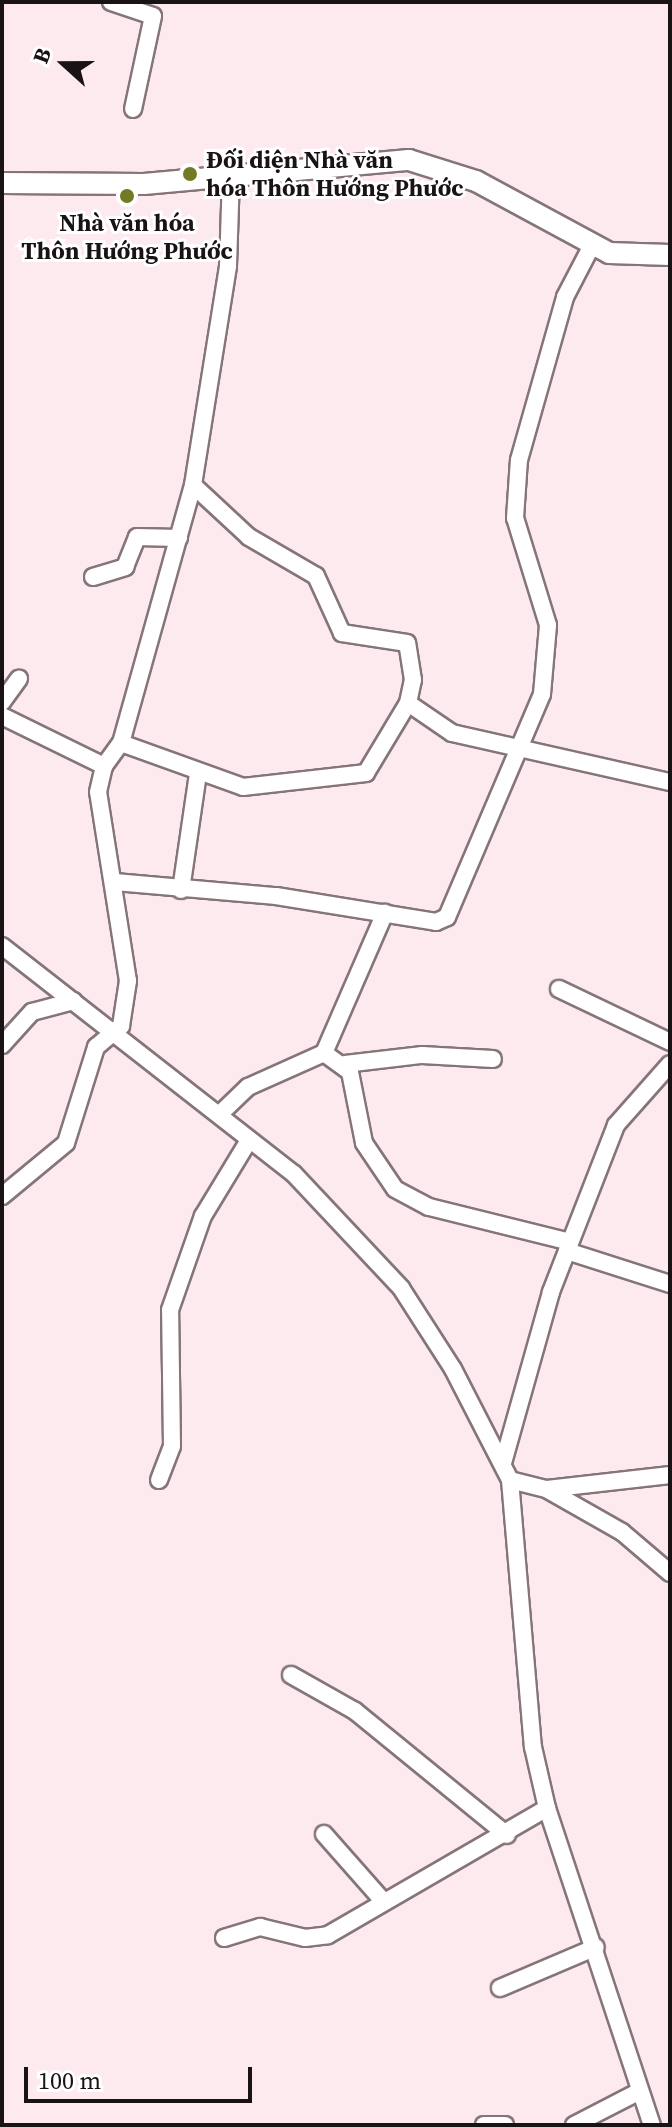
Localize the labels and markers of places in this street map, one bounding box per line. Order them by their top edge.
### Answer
place label: Đối diện Nhà văn hóa Thôn Hướng Phước [206,146,464,202]
marker: Đối diện Nhà văn hóa Thôn Hướng Phước [181,165,199,183]
marker: Nhà văn hóa Thôn Hướng Phước [118,187,136,205]
place label: Nhà văn hóa Thôn Hướng Phước [21,209,233,265]

